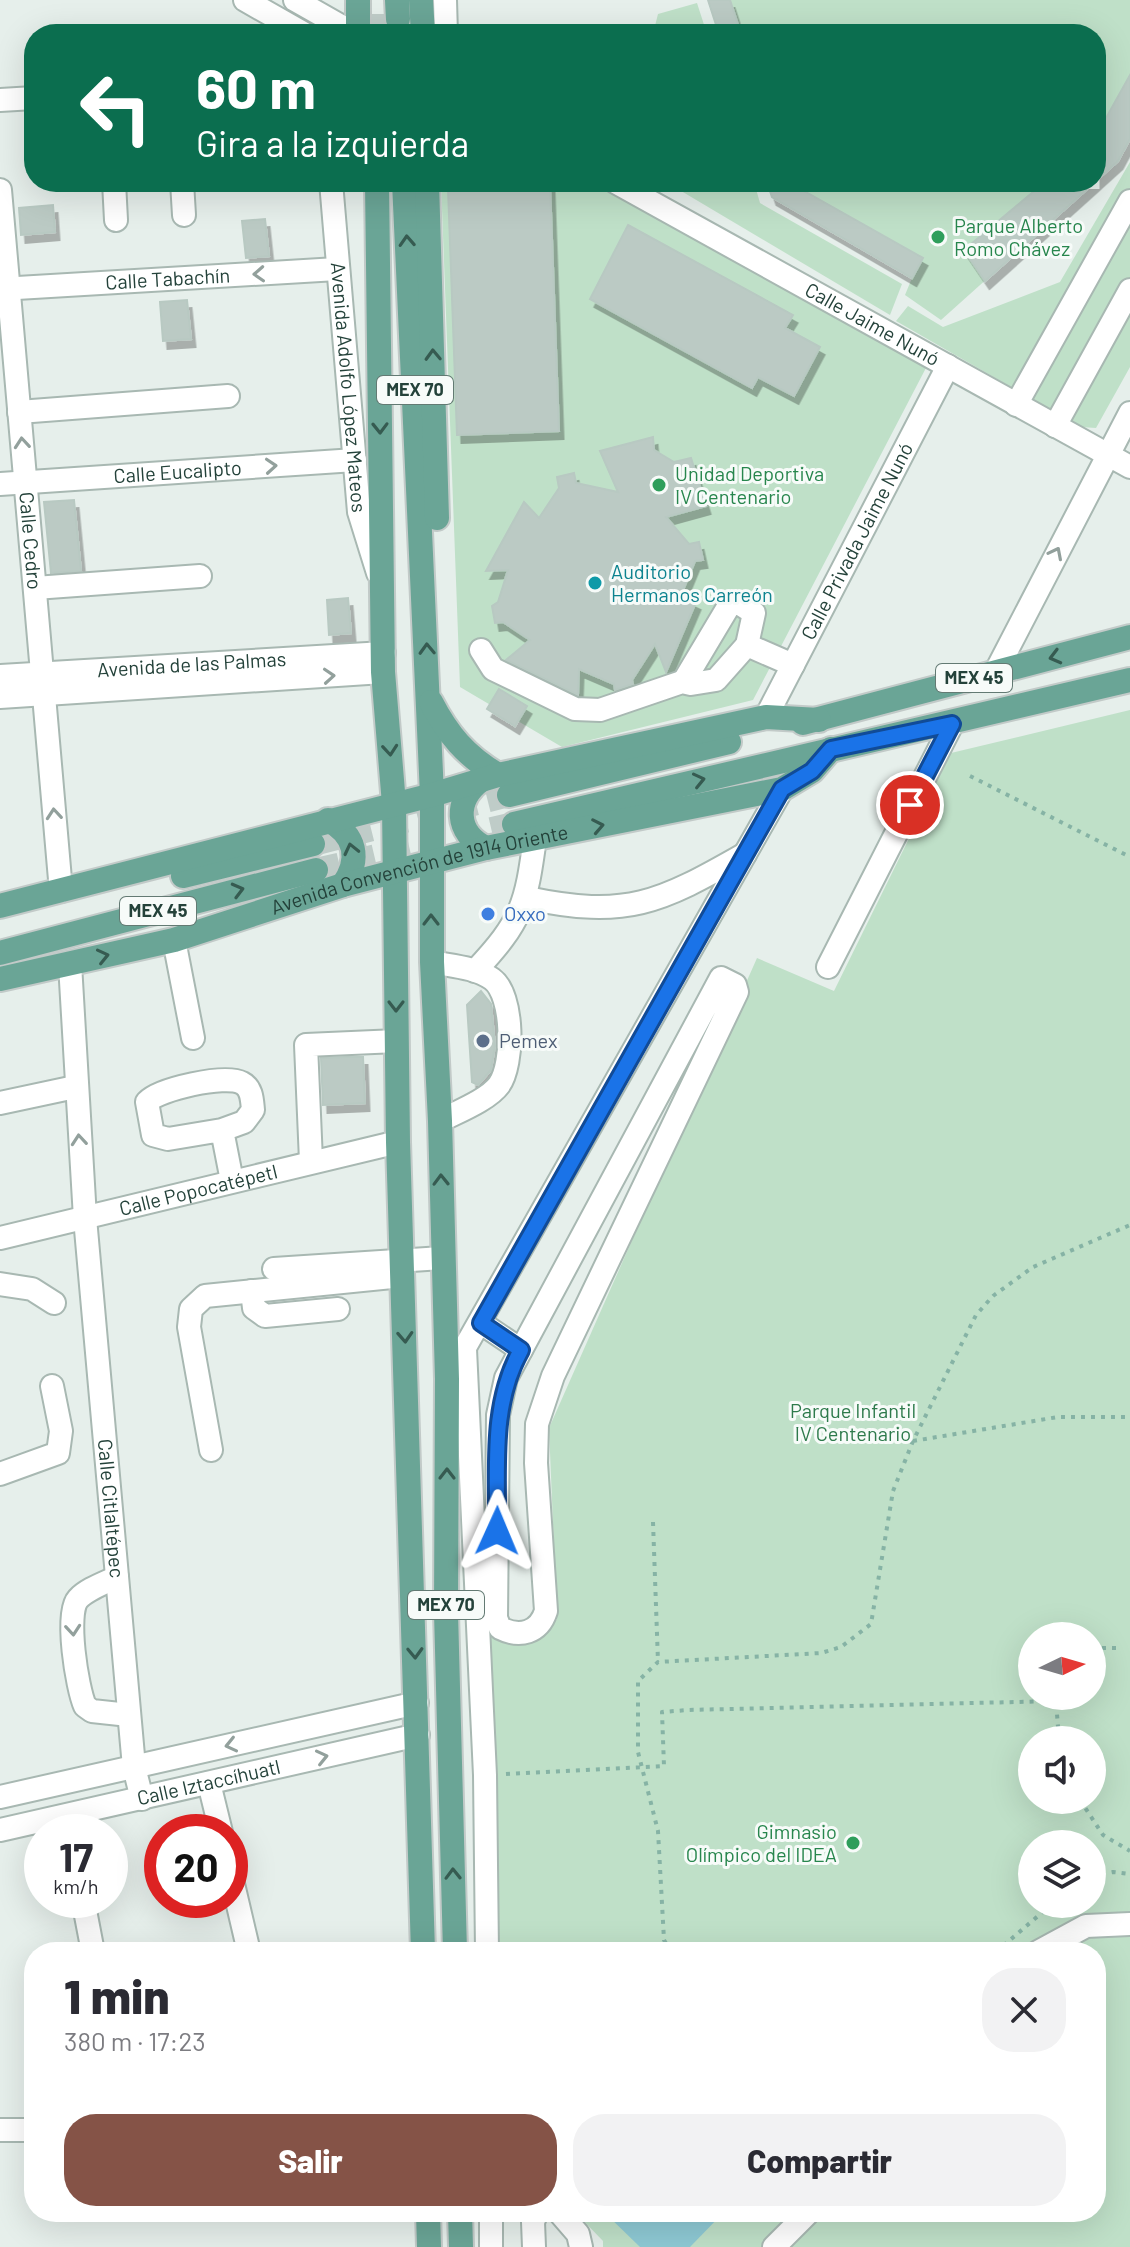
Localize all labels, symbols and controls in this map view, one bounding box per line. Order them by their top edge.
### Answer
text: 60 m [196,53,316,120]
icon: left [64,56,168,160]
text: Gira a la izquierda [196,121,469,164]
place label: Parque Alberto Romo Chávez [954,213,1083,260]
marker: Parque Alberto Romo Chávez [929,228,947,246]
one-way arrow [399,234,416,247]
street label: Avenida Adolfo López Mateos [327,261,372,513]
street label: Calle Tabachín [105,262,231,294]
one-way arrow [252,265,265,282]
street label: Calle Jaime Nunó [801,277,944,370]
one-way arrow [424,348,441,361]
road number: MEX 70 [377,376,453,404]
one-way arrow [371,422,389,435]
one-way arrow [14,436,31,449]
street label: Calle Privada Jaime Nunó [795,438,917,643]
street label: Calle Eucalipto [113,455,242,487]
one-way arrow [265,458,278,475]
place label: Unidad Deportiva IV Centenario [675,461,824,508]
marker: Unidad Deportiva IV Centenario [650,476,668,494]
street label: Calle Cedro [15,491,48,590]
one-way arrow [1047,547,1062,562]
place label: Auditorio Hermanos Carreón [611,559,773,606]
marker: Auditorio Hermanos Carreón [586,574,604,592]
one-way arrow [419,642,436,655]
street label: Avenida de las Palmas [96,646,287,681]
one-way arrow [1048,648,1062,665]
road number: MEX 45 [936,664,1012,692]
one-way arrow [323,667,336,684]
one-way arrow [381,744,398,757]
pin [876,771,944,839]
one-way arrow [692,773,706,790]
icon: arrive [888,783,932,827]
one-way arrow [46,807,63,820]
one-way arrow [591,818,605,835]
street label: Avenida Convención de 1914 Oriente [268,819,570,919]
one-way arrow [343,843,360,856]
one-way arrow [231,883,244,900]
road number: MEX 45 [120,897,196,925]
place label: Oxxo [504,901,546,925]
marker: Oxxo [479,905,497,923]
one-way arrow [422,913,440,926]
one-way arrow [96,948,110,965]
one-way arrow [387,1000,405,1013]
place label: Pemex [499,1028,558,1052]
marker: Pemex [474,1032,492,1050]
one-way arrow [71,1133,88,1146]
street label: Calle Popocatépetl [117,1159,280,1220]
one-way arrow [432,1173,450,1186]
one-way arrow [396,1331,413,1344]
park label: Parque Infantil IV Centenario [790,1398,916,1445]
street label: Calle Citlaltépec [94,1438,130,1579]
one-way arrow [438,1467,456,1480]
position arrow [455,1489,539,1573]
road number: MEX 70 [408,1591,484,1619]
north arrow [1018,1622,1106,1710]
map controls [1018,1622,1106,1918]
one-way arrow [64,1624,81,1637]
one-way arrow [407,1647,424,1660]
button: sound [1018,1726,1106,1814]
one-way arrow [225,1736,239,1753]
one-way arrow [314,1750,328,1767]
street label: Calle Iztaccíhuatl [134,1754,282,1810]
speed limit sign: 20 [144,1814,248,1918]
place label: Gimnasio Olímpico del IDEA [686,1819,837,1866]
button: layers [1018,1830,1106,1918]
text: 17 [59,1832,93,1880]
marker: Gimnasio Olímpico del IDEA [844,1834,862,1852]
one-way arrow [444,1867,462,1880]
text: km/h [53,1874,99,1898]
text: 1 min [64,1966,170,2024]
button: close [982,1968,1066,2052]
text: 380 m · 17:23 [64,2025,206,2056]
button: Salir [64,2114,557,2206]
button: Compartir [573,2114,1066,2206]

